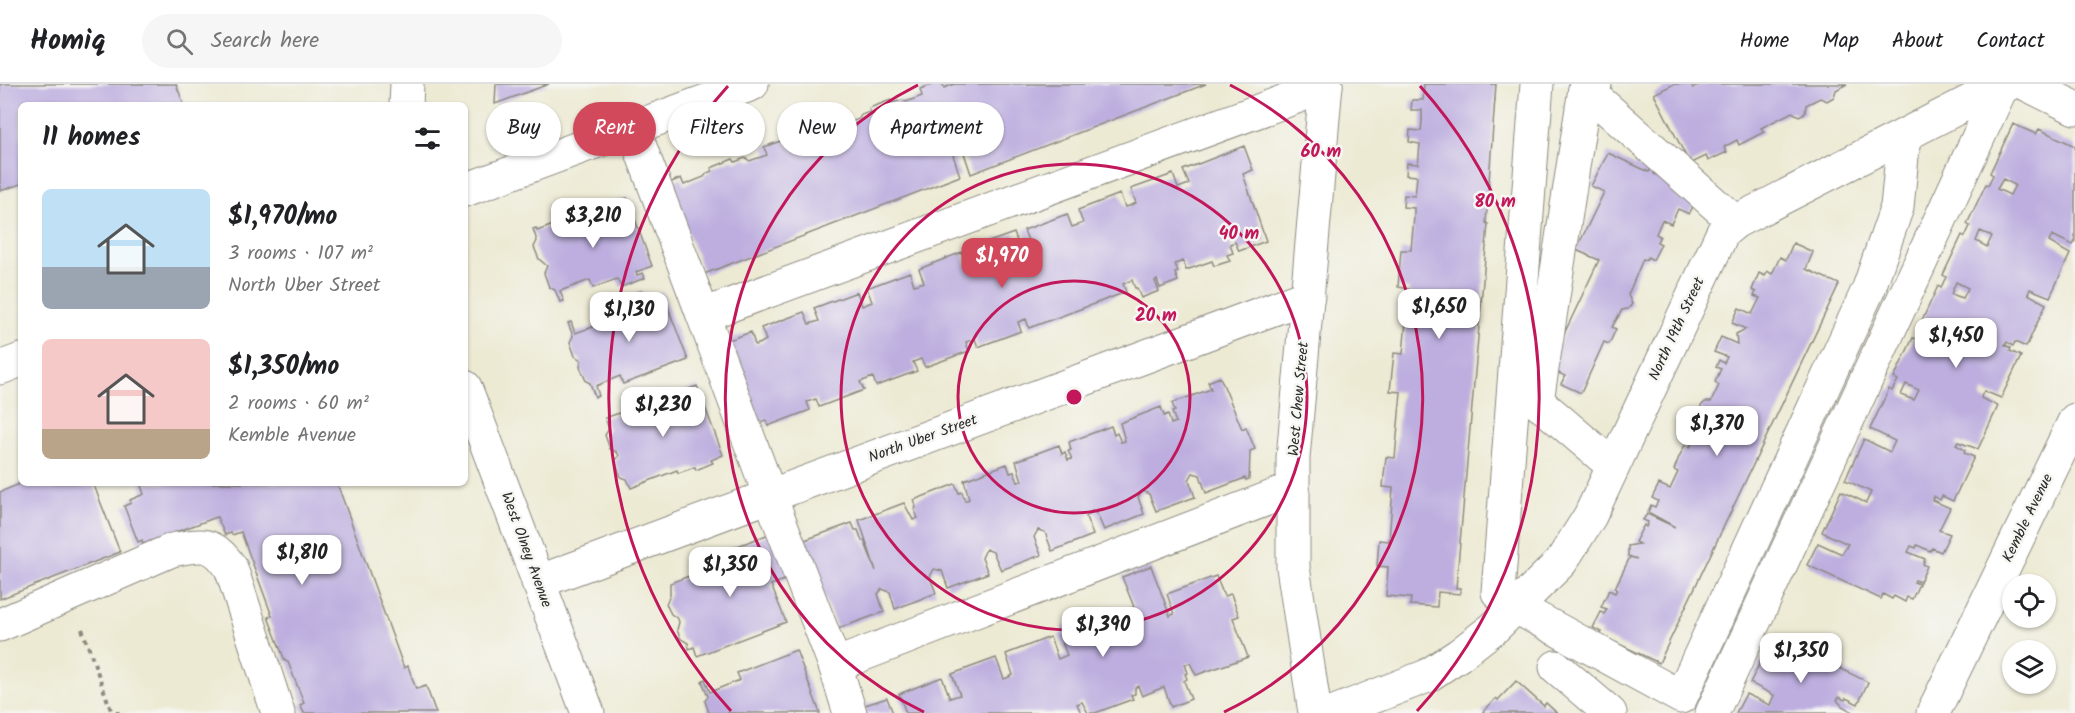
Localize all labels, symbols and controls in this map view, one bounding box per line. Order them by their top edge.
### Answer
search box [142,14,562,68]
text: Homiq [30,19,106,64]
text: Search here [211,24,319,59]
icon: search [163,25,196,58]
text: Home [1740,25,1789,58]
text: Map [1822,25,1859,58]
text: About [1892,25,1943,58]
text: Contact [1976,25,2045,58]
chip: Buy [486,102,561,156]
chip: Rent [573,102,656,156]
chip: Filters [668,102,765,156]
chip: New [777,102,857,156]
chip: Apartment [869,102,1004,156]
text: 11 homes [42,117,140,159]
icon: filters [411,122,444,155]
text: 60 m [1301,138,1342,167]
text: 80 m [1474,188,1516,217]
text: $1,970/mo [228,196,337,238]
pin: $3,210 [544,198,642,249]
text: $3,210 [565,201,621,233]
icon: home [90,213,162,285]
text: 40 m [1219,220,1260,249]
text: 3 rooms · 107 m² [228,238,373,270]
pin: $1,970 [953,238,1051,289]
text: $1,970 [976,241,1028,273]
text: North Uber Street [228,270,381,302]
street label: North 19th Street [1643,273,1712,385]
pin: $1,650 [1390,289,1488,340]
pin: $1,130 [580,292,678,343]
text: $1,650 [1412,292,1466,324]
text: $1,130 [604,295,654,327]
text: 20 m [1135,302,1177,331]
pin: $1,450 [1907,318,2005,369]
text: $1,450 [1929,321,1983,353]
street label: West Chew Street [1282,341,1316,457]
text: $1,350/mo [228,346,339,388]
icon: home [90,363,162,435]
pin: $1,230 [614,387,712,438]
centre of rings [1064,387,1084,407]
text: 2 rooms · 60 m² [228,388,369,420]
text: $1,230 [635,390,691,422]
pin: $1,370 [1668,406,1766,457]
street label: North Uber Street [865,408,981,470]
text: $1,370 [1690,409,1744,441]
text: Kemble Avenue [228,420,356,452]
street label: Kemble Avenue [1996,469,2060,566]
street label: West Olney Avenue [494,489,558,611]
pin: $1,810 [253,535,351,586]
text: $1,810 [276,538,328,570]
pin: $1,350 [681,547,779,598]
text: $1,350 [703,550,757,582]
map controls [2002,574,2056,694]
button: locate [2002,574,2056,628]
pin: $1,390 [1054,607,1152,658]
text: $1,390 [1076,610,1130,642]
pin: $1,350 [1752,633,1850,684]
text: $1,350 [1774,636,1828,668]
button: layers [2002,640,2056,694]

